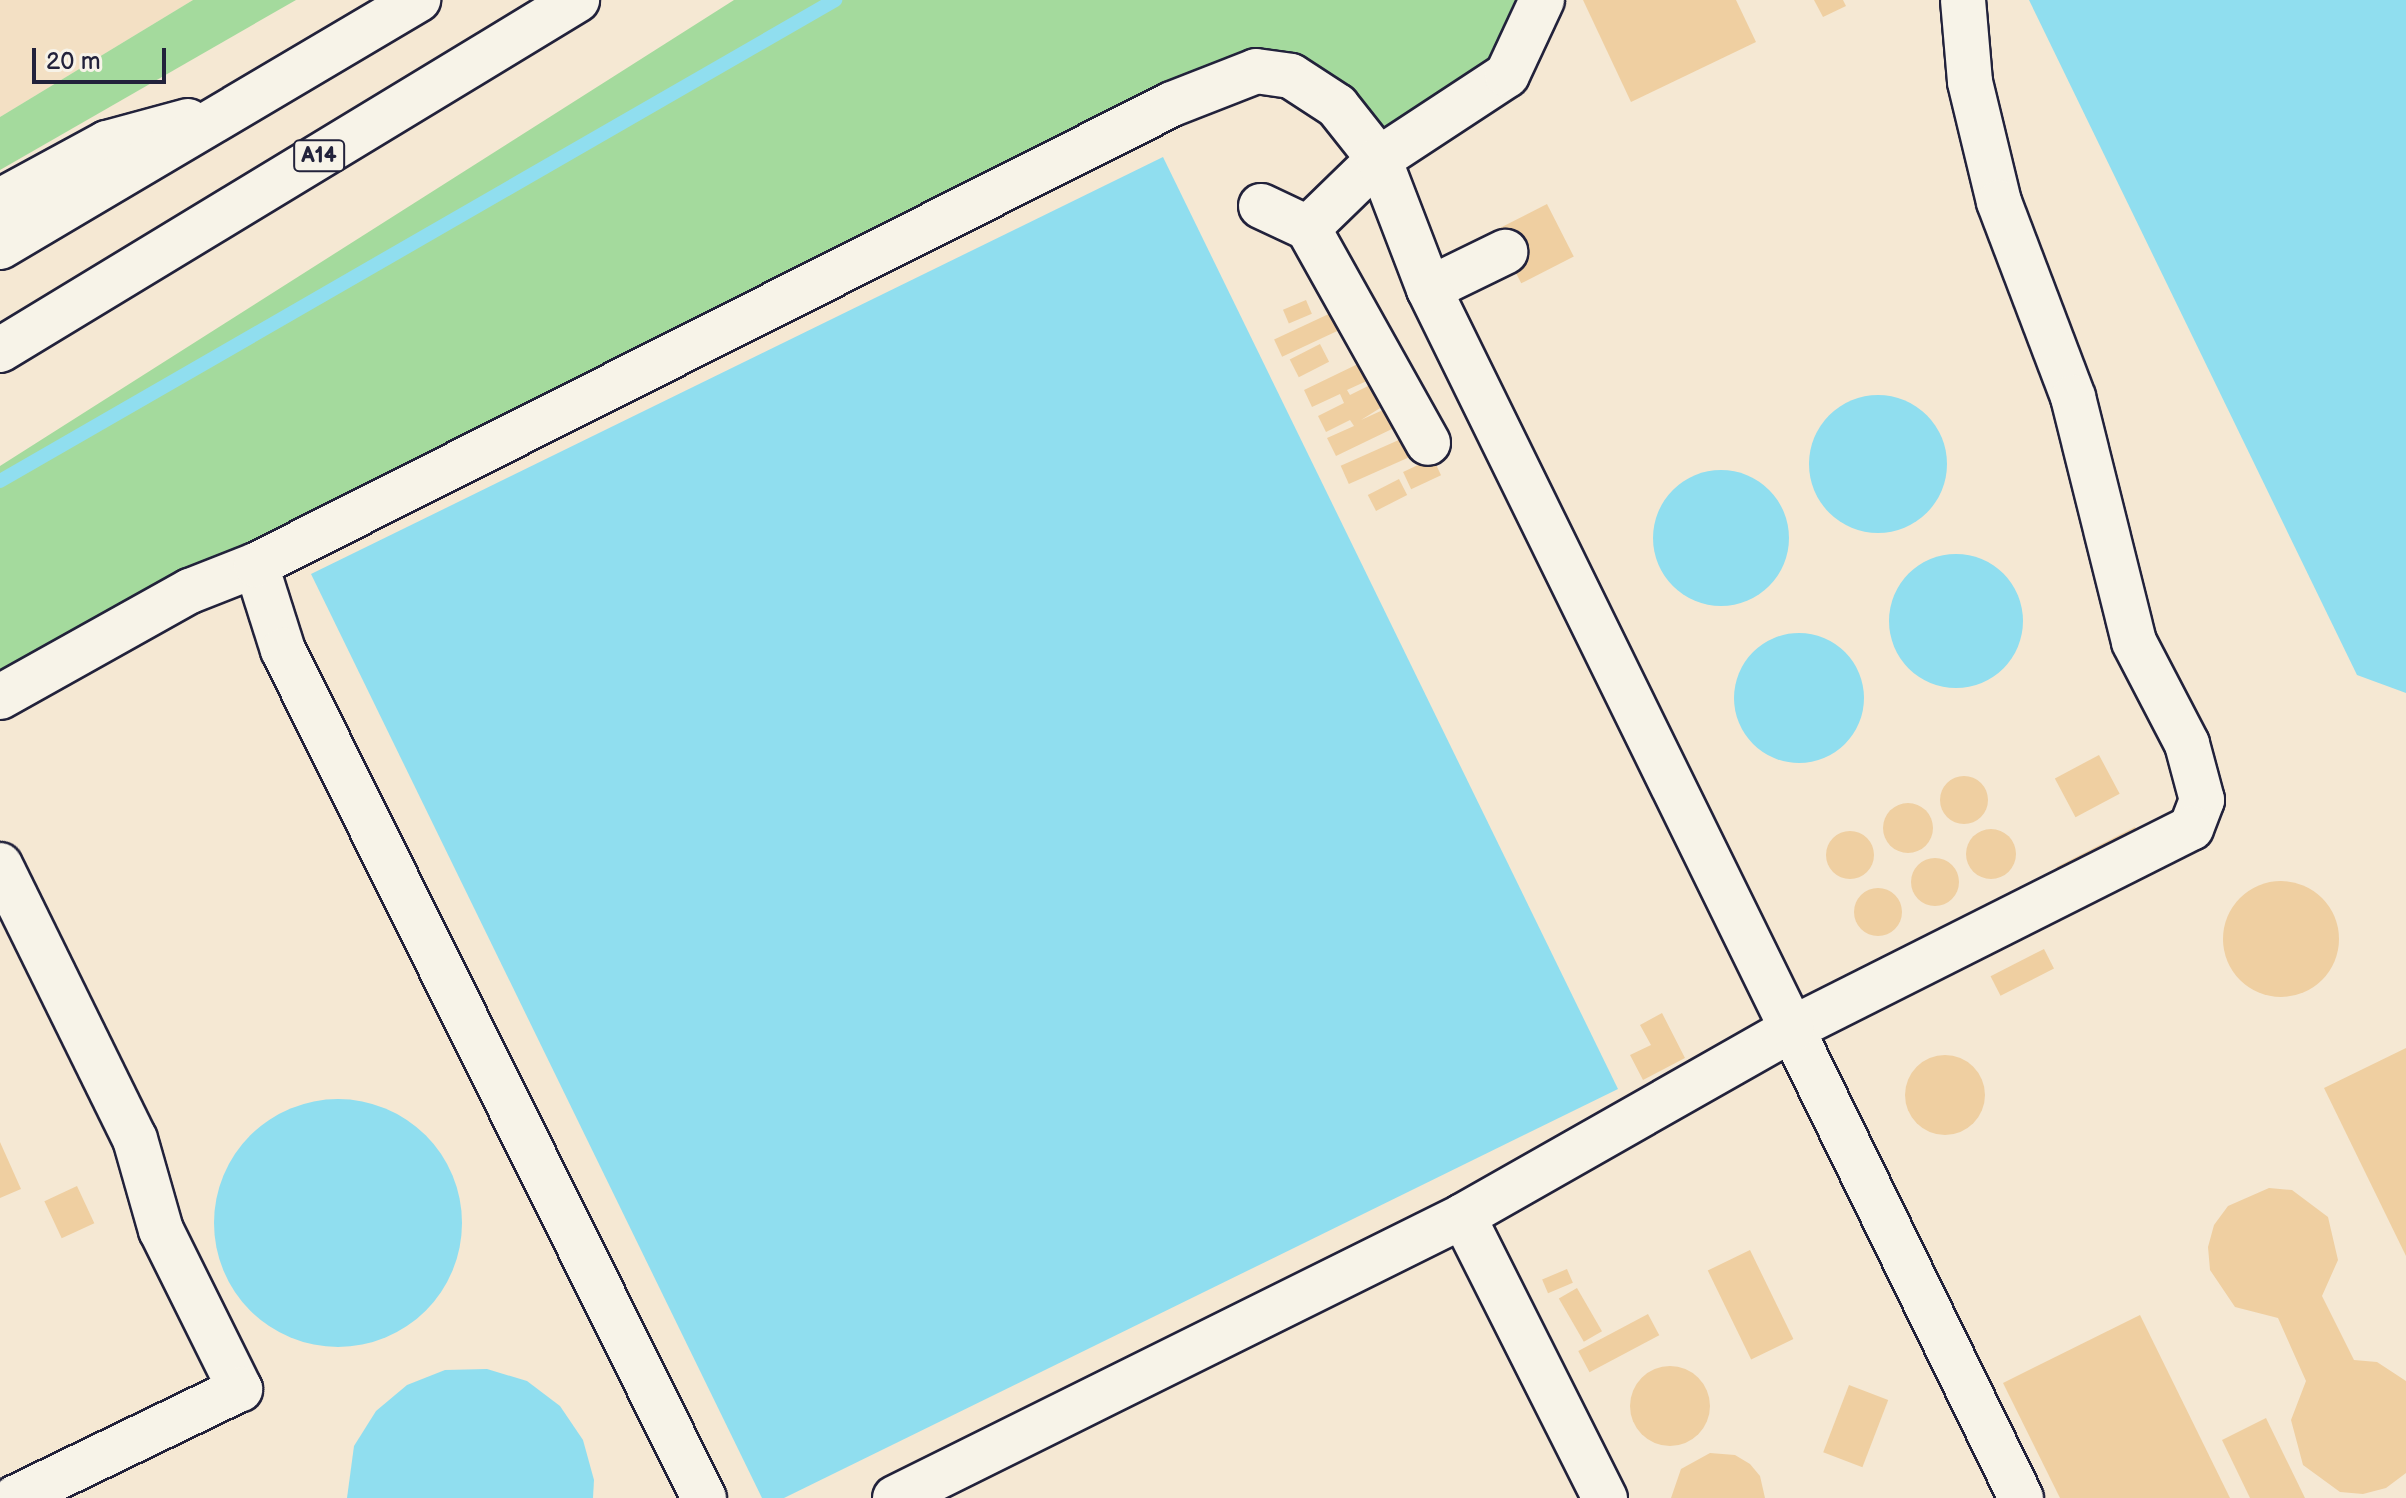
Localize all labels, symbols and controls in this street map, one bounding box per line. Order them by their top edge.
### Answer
scale bar [36,32,170,82]
text: 20 m [46,47,101,76]
road number: A14 [293,138,345,174]

